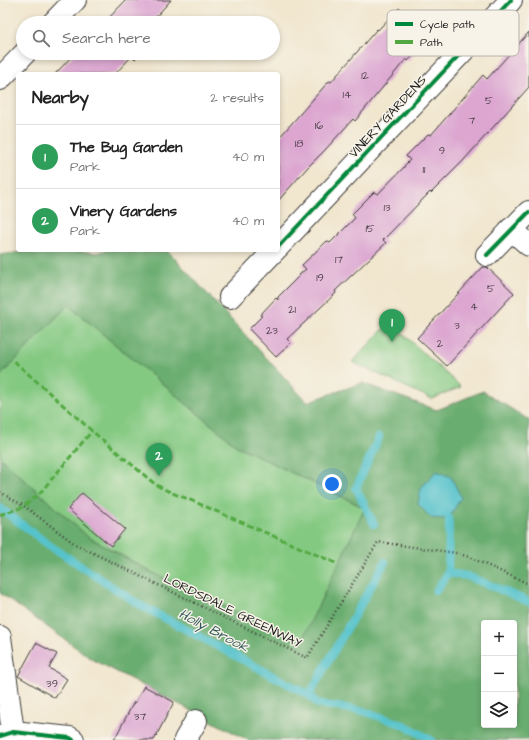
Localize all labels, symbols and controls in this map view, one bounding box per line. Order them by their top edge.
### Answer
legend [387,10,519,56]
search box [16,16,280,60]
text: Cycle path [420,17,475,33]
icon: search [30,27,52,49]
text: Search here [62,28,151,49]
text: Path [420,35,443,50]
house number: 12 [361,68,370,83]
street label: VINERY GARDENS [345,72,431,162]
text: Nearby [32,86,89,110]
house number: 14 [343,87,352,102]
text: 2 results [210,89,264,107]
house number: 5 [485,93,493,108]
house number: 7 [469,113,476,128]
house number: 16 [315,118,323,133]
house number: 18 [295,136,303,151]
text: The Bug Garden [70,137,183,158]
house number: 9 [439,143,445,158]
text: 1 [44,148,46,166]
text: 40 m [232,148,264,166]
text: Park [70,158,100,176]
house number: 11 [423,162,426,177]
house number: 13 [383,200,391,215]
text: Vinery Gardens [70,201,177,222]
text: 2 [41,212,49,230]
text: 40 m [232,212,264,230]
house number: 15 [365,221,375,236]
text: Park [70,222,100,240]
house number: 17 [335,252,343,267]
house number: 19 [316,270,324,285]
house number: 5 [487,281,495,296]
house number: 4 [470,299,478,314]
house number: 21 [288,302,296,317]
pin: 1 [379,309,405,342]
house number: 3 [454,318,460,333]
house number: 23 [266,323,278,338]
house number: 2 [437,336,444,351]
pin: 2 [146,443,172,476]
your location [322,474,342,494]
street label: LORDSDALE GREENWAY [160,570,305,652]
water label: Holly Brook [175,604,252,658]
map controls [481,620,517,728]
button: + [481,620,517,656]
button: − [481,656,517,692]
house number: 39 [46,676,58,691]
button: layers [481,692,517,728]
house number: 37 [134,709,146,724]

